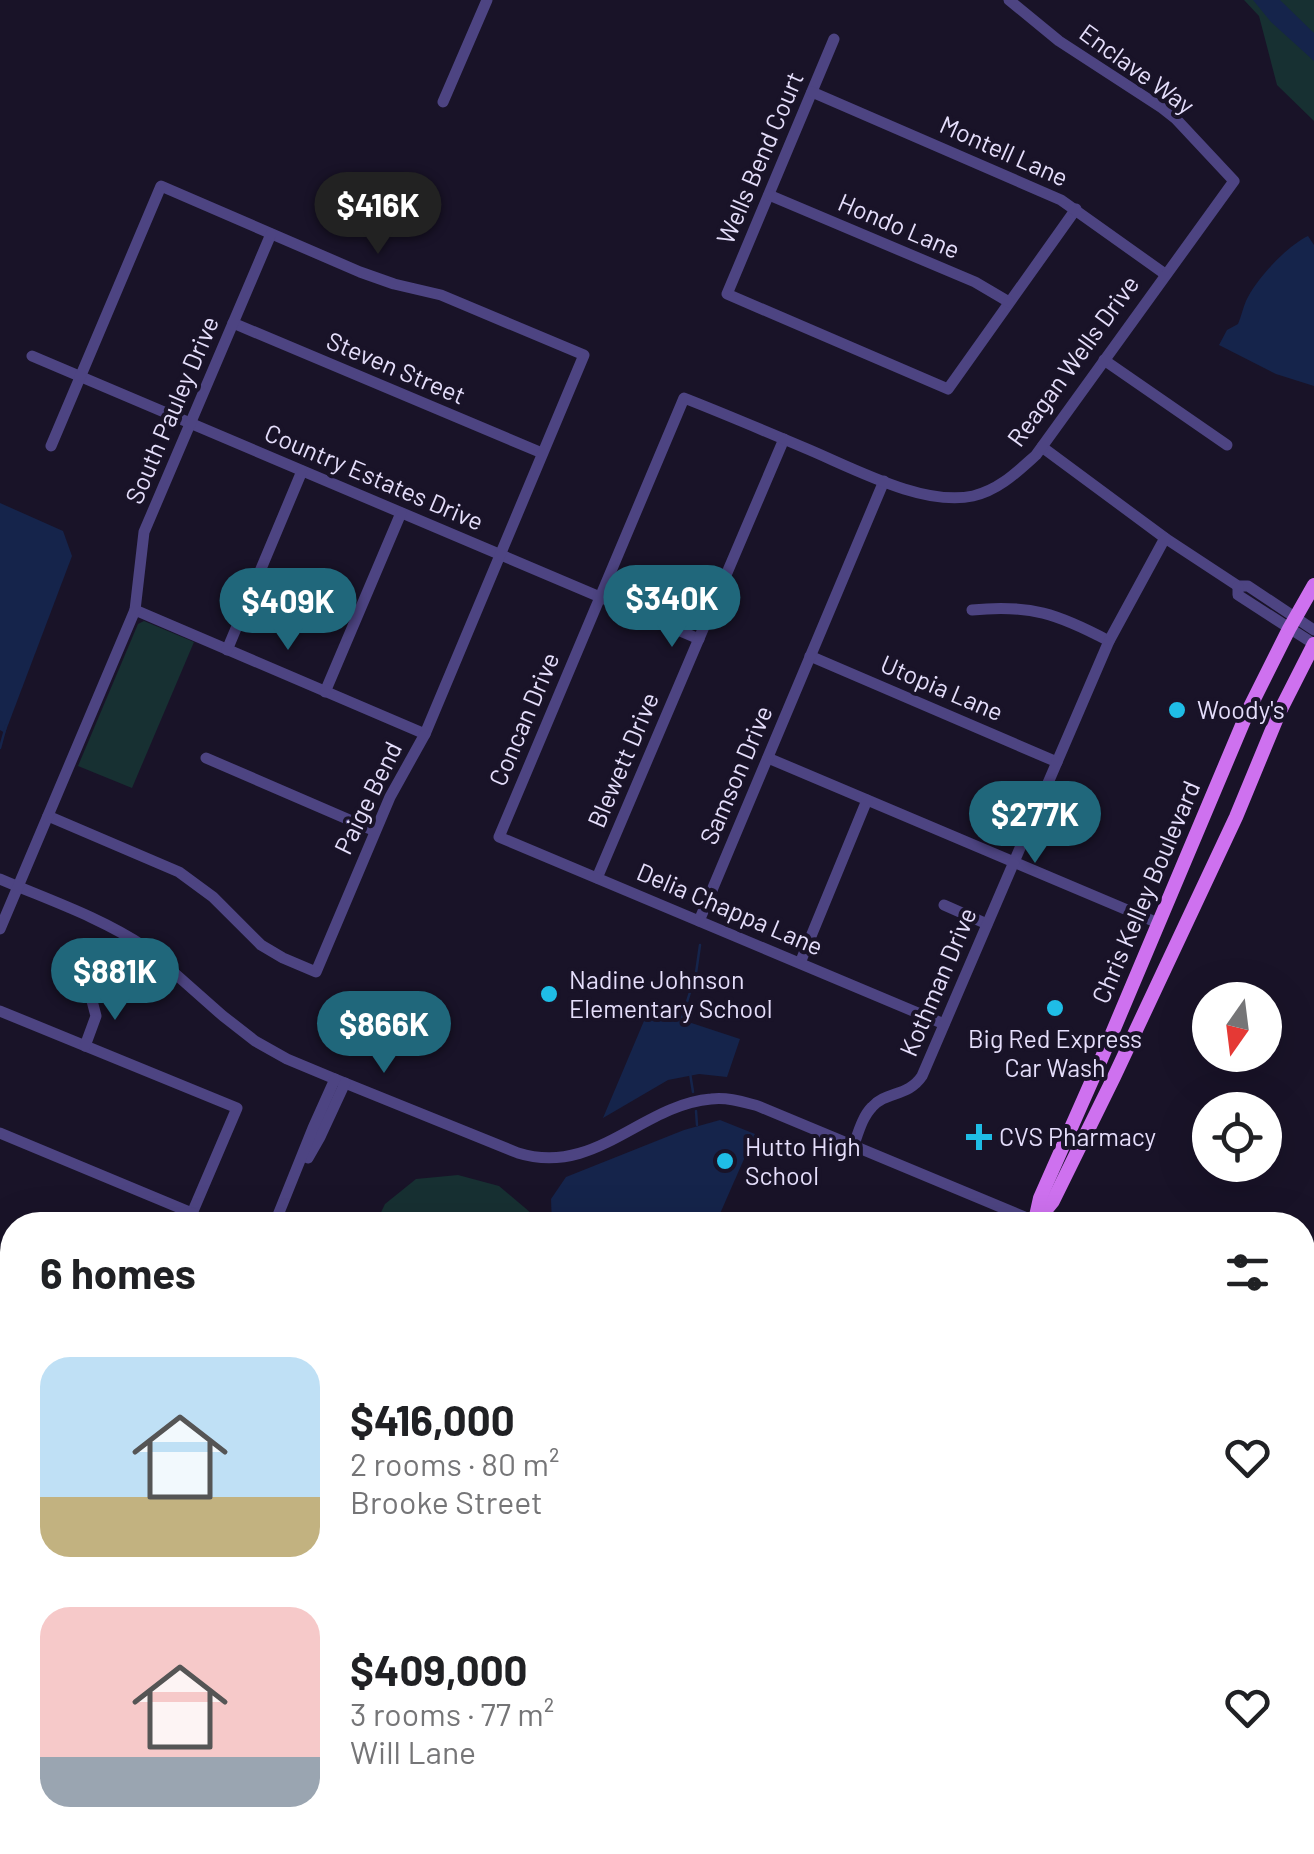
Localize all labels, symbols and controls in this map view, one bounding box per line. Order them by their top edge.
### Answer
street label: Enclave Way [1074,17,1201,120]
street label: Wells Bend Court [709,67,809,248]
street label: Montell Lane [936,108,1073,192]
pin: $416K [308,172,448,257]
text: $416K [336,185,420,223]
street label: Hondo Lane [834,186,965,264]
street label: Reagan Wells Drive [1000,269,1144,452]
street label: South Pauley Drive [118,311,224,508]
street label: Steven Street [322,324,470,410]
street label: Country Estates Drive [261,416,488,536]
pin: $340K [602,565,742,650]
pin: $409K [218,568,358,653]
text: $340K [625,578,719,616]
text: $409K [242,581,334,619]
street label: Concan Drive [482,647,565,790]
street label: Utopia Lane [877,648,1008,726]
street label: Blewett Drive [580,687,664,832]
place label: Woody's [1197,694,1285,724]
marker: Woody's [1166,699,1188,721]
street label: Samson Drive [692,701,778,849]
street label: Paige Bend [327,736,407,859]
street label: Chris Kelley Boulevard [1085,776,1206,1007]
pin: $277K [965,781,1105,866]
text: $277K [991,794,1079,832]
street label: Delia Chappa Lane [633,855,828,961]
street label: Kothman Drive [892,903,982,1060]
pin: $881K [45,938,185,1023]
text: $881K [73,951,157,989]
place label: Nadine Johnson Elementary School [569,964,773,1023]
north arrow [1192,982,1282,1072]
map controls [1192,982,1282,1182]
marker: Nadine Johnson Elementary School [538,983,560,1005]
pin: $866K [314,991,454,1076]
marker: Big Red Express Car Wash [1044,997,1066,1019]
text: $866K [339,1004,429,1042]
place label: Big Red Express Car Wash [968,1023,1142,1082]
button: locate [1192,1092,1282,1182]
place label: CVS Pharmacy [999,1121,1156,1151]
marker: CVS Pharmacy [968,1126,990,1148]
place label: Hutto High School [745,1131,861,1190]
marker: Hutto High School [714,1150,736,1172]
icon: filters [1220,1245,1275,1300]
text: 6 homes [40,1247,196,1297]
text: $416,000 [350,1394,515,1444]
icon: home [120,1397,240,1517]
icon: heart [1220,1430,1275,1485]
text: 2 rooms · 80 m² [350,1444,559,1482]
text: Brooke Street [350,1482,543,1520]
text: $409,000 [350,1644,528,1694]
icon: home [120,1647,240,1767]
icon: heart [1220,1680,1275,1735]
text: 3 rooms · 77 m² [350,1694,554,1732]
text: Will Lane [350,1732,476,1770]

